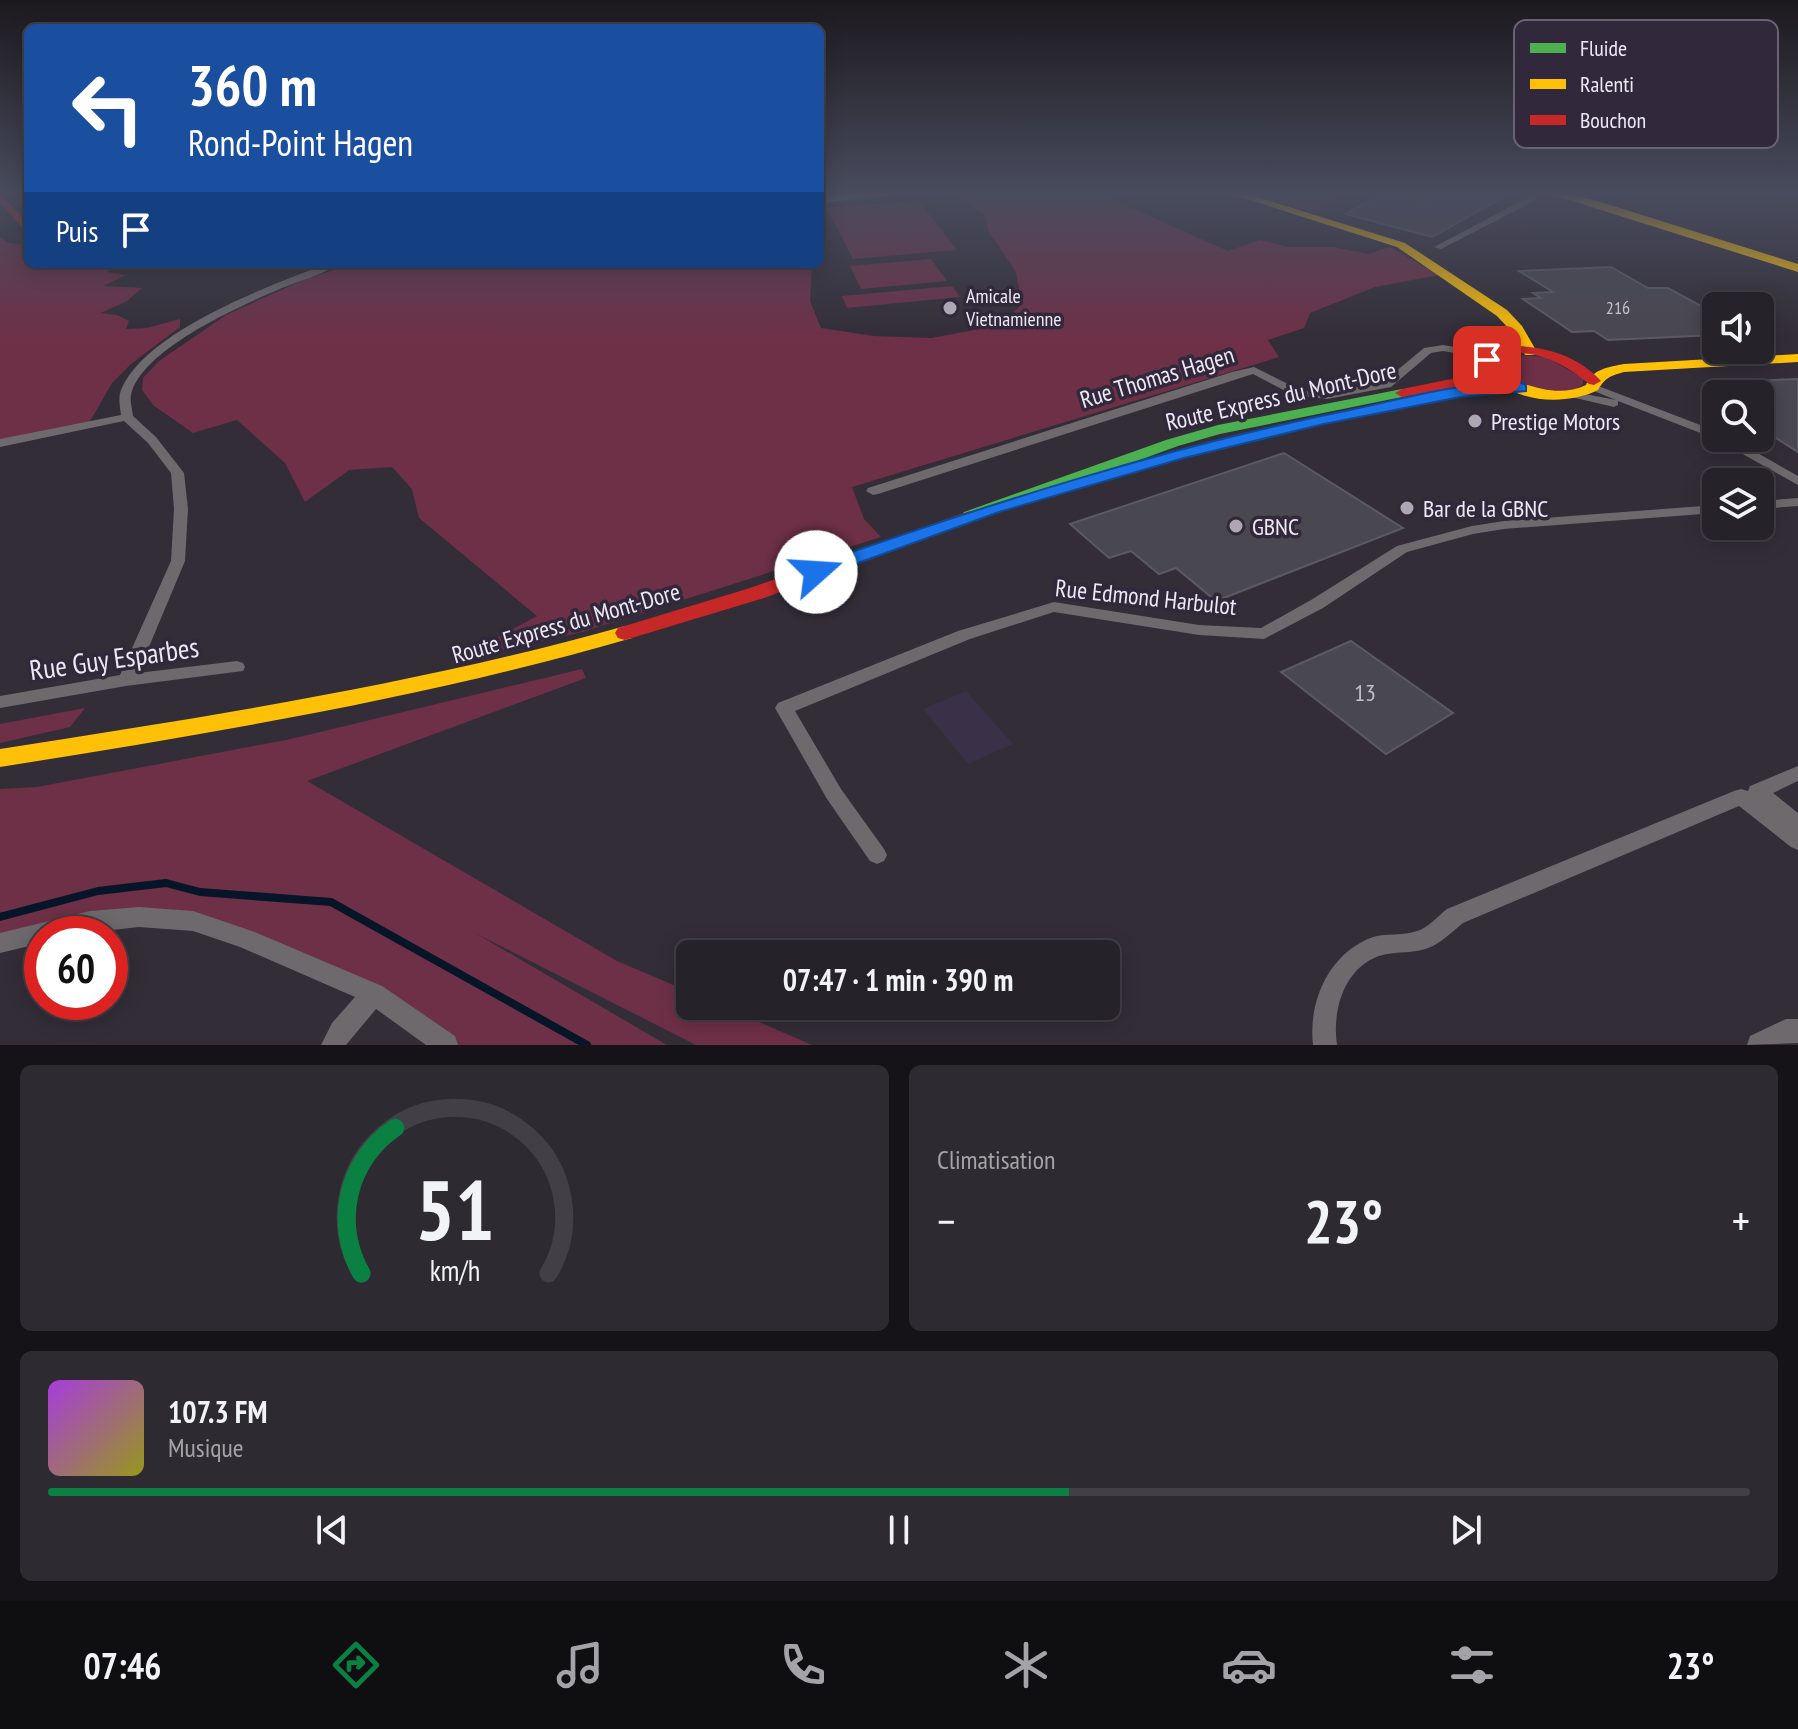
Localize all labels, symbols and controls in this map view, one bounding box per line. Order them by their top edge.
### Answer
legend [1514,20,1778,148]
text: Fluide [1580,34,1627,62]
text: 360 m [188,49,317,121]
icon: left [56,56,160,160]
text: Ralenti [1580,70,1634,98]
text: Bouchon [1580,106,1646,134]
text: Rond-Point Hagen [188,119,413,166]
icon: arrive [114,208,158,252]
text: Puis [56,211,98,250]
place label: Amicale Vietnamienne [965,283,1062,332]
map controls [1702,292,1774,540]
button: sound [1702,292,1774,364]
house number: 216 [1606,296,1630,319]
marker: Amicale Vietnamienne [941,299,959,317]
pin [1453,326,1521,394]
icon: arrive [1465,338,1509,382]
street label: Rue Thomas Hagen [1076,339,1238,415]
street label: Route Express du Mont-Dore [1163,354,1399,438]
button: search [1702,380,1774,452]
place label: Prestige Motors [1491,406,1620,437]
marker: Prestige Motors [1466,412,1484,430]
button: layers [1702,468,1774,540]
place label: Bar de la GBNC [1423,493,1548,524]
marker: Bar de la GBNC [1398,499,1416,517]
place label: GBNC [1252,511,1299,542]
marker: GBNC [1227,517,1245,535]
position arrow [774,530,858,614]
street label: Rue Edmond Harbulot [1054,572,1239,622]
street label: Route Express du Mont-Dore [448,576,684,670]
street label: Rue Guy Esparbes [27,628,201,688]
house number: 13 [1354,677,1376,708]
speed limit sign: 60 [24,916,128,1020]
text: 07:47 · 1 min · 390 m [783,960,1013,999]
text: Climatisation [937,1143,1055,1176]
text: 51 [415,1155,494,1263]
text: 23° [1304,1182,1383,1260]
text: − [937,1192,955,1249]
text: + [1732,1192,1750,1249]
text: km/h [429,1252,480,1289]
text: 107.3 FM [168,1392,267,1431]
text: Musique [168,1431,244,1464]
icon: previous [310,1508,354,1552]
icon: pause [877,1508,921,1552]
icon: next [1444,1508,1488,1552]
icon: directions [328,1637,384,1693]
icon: music [552,1637,608,1693]
icon: phone [775,1637,831,1693]
icon: climate [998,1637,1054,1693]
icon: car [1221,1637,1277,1693]
icon: filters [1444,1637,1500,1693]
text: 07:46 [84,1642,161,1689]
text: 23° [1667,1642,1714,1689]

